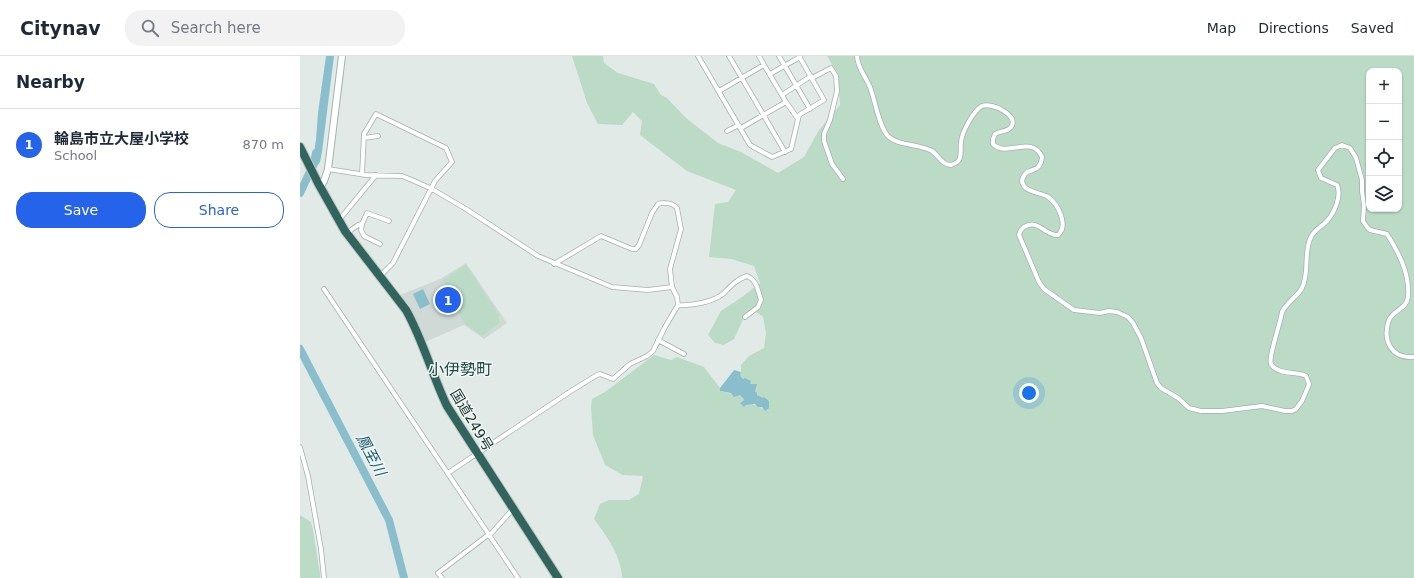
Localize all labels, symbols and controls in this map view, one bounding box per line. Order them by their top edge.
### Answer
search box [125,10,405,46]
text: Citynav [20,17,101,39]
icon: search [139,17,161,39]
text: Search here [171,19,261,37]
text: Map [1207,20,1236,36]
text: Directions [1258,20,1329,36]
text: Saved [1351,20,1394,36]
map controls [1366,68,1402,212]
button: + [1366,68,1402,104]
text: Nearby [16,72,85,92]
button: − [1366,104,1402,140]
text: 輪島市立大屋小学校 [54,130,189,148]
text: 1 [24,137,34,152]
text: 870 m [242,137,284,152]
button: locate [1366,140,1402,176]
text: School [54,148,97,163]
button: layers [1366,176,1402,212]
button: Save [16,192,146,228]
button: Share [154,192,284,228]
pin: 1 [435,285,461,315]
district label: 小伊勢町 [428,360,492,379]
your location [1019,383,1039,403]
street label: 国道249号 [447,386,497,454]
water label: 鳳至川 [352,431,390,481]

